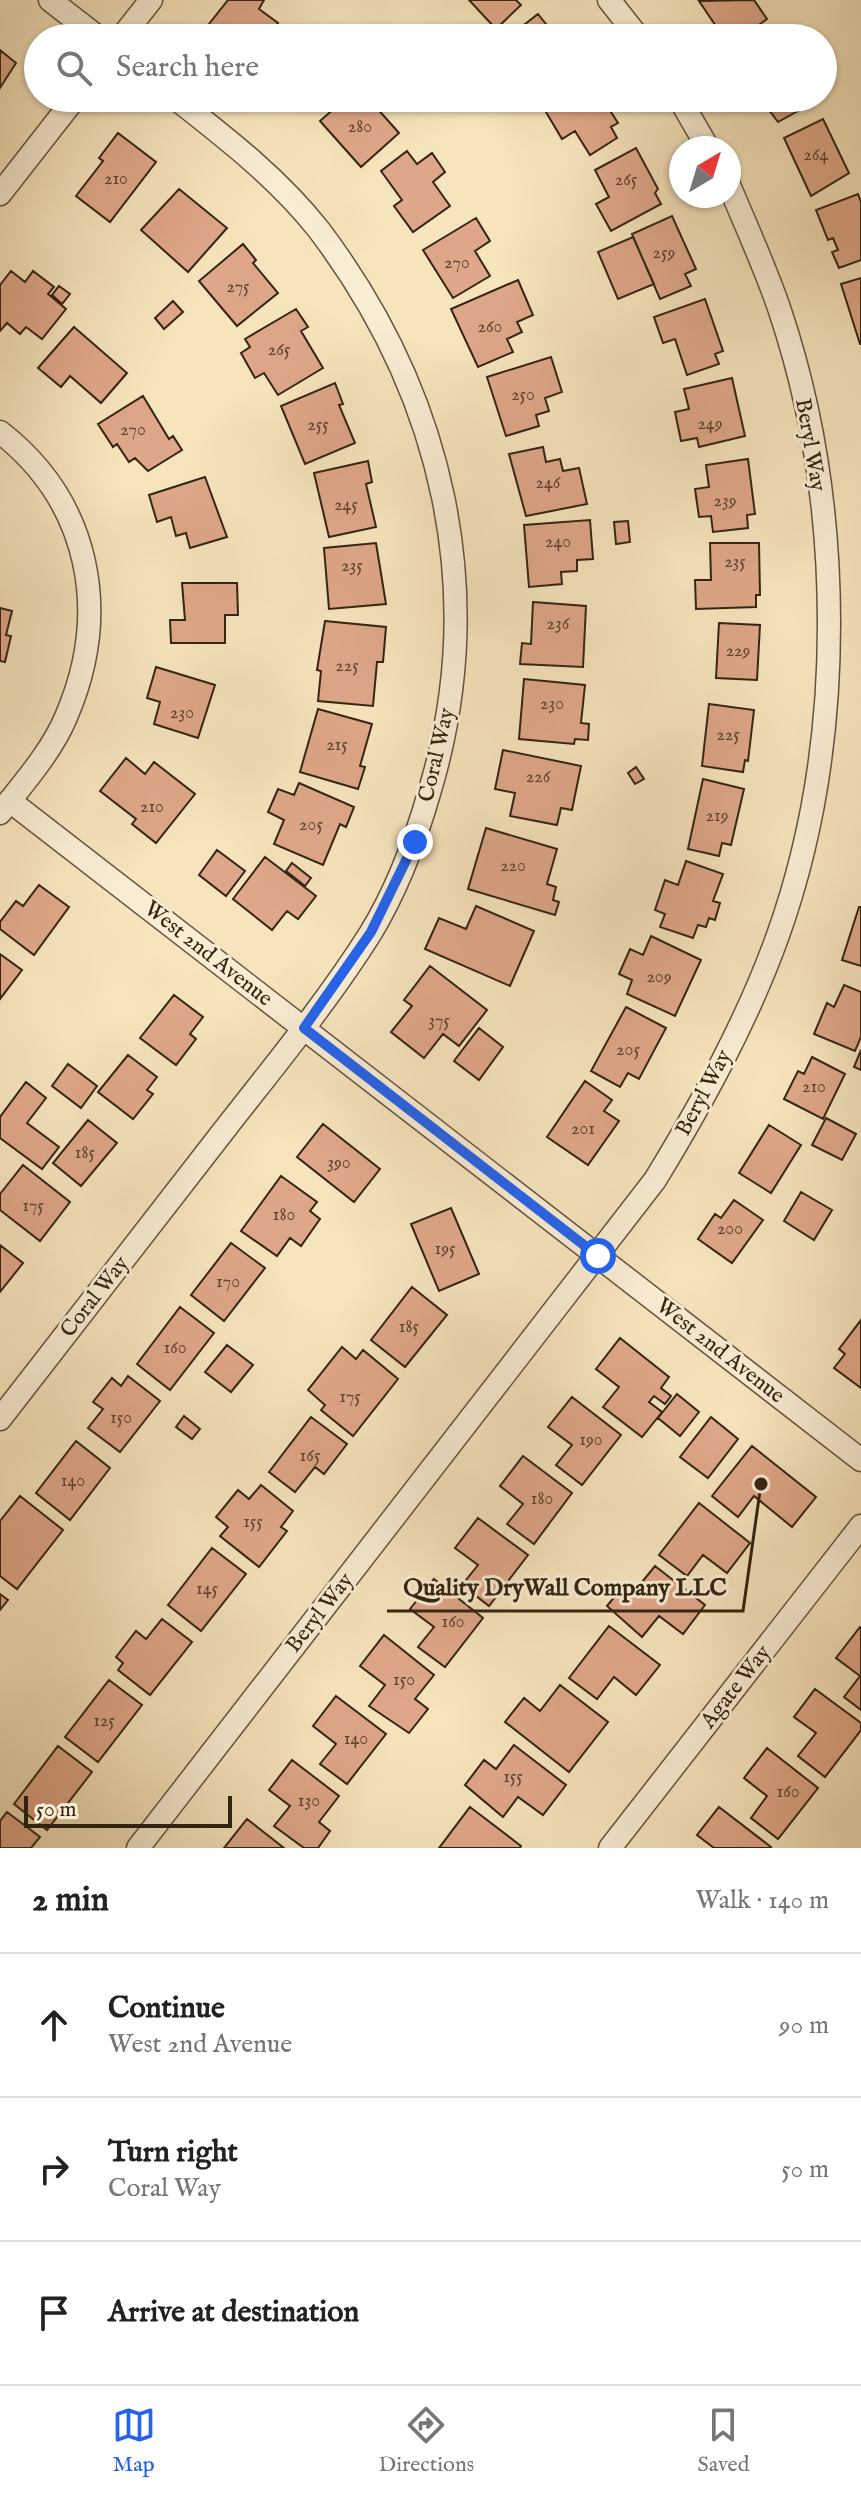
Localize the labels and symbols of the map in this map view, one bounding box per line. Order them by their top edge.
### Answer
house number: 280 [348,116,372,139]
north arrow [669,136,741,208]
house number: 264 [804,144,829,167]
house number: 210 [104,168,128,191]
house number: 265 [615,169,638,192]
house number: 259 [653,242,675,265]
house number: 270 [444,252,470,275]
house number: 275 [226,276,250,299]
house number: 260 [478,316,502,339]
house number: 265 [268,339,291,362]
house number: 250 [511,384,535,407]
street label: Beryl Way [788,396,832,494]
house number: 249 [697,413,723,436]
house number: 255 [307,414,329,437]
house number: 270 [120,419,146,442]
house number: 246 [536,472,561,495]
house number: 239 [713,490,737,513]
house number: 245 [334,494,358,517]
house number: 240 [545,531,571,554]
house number: 235 [724,551,746,574]
house number: 235 [341,555,363,578]
house number: 236 [547,613,570,636]
house number: 229 [726,640,750,663]
house number: 225 [335,655,359,678]
house number: 230 [540,693,564,716]
house number: 230 [170,702,194,725]
street label: Coral Way [413,705,461,805]
house number: 225 [716,724,740,747]
house number: 215 [326,734,348,757]
house number: 226 [526,766,551,789]
house number: 210 [140,796,164,819]
house number: 219 [705,805,729,828]
house number: 205 [299,814,323,837]
route end [397,824,433,860]
house number: 220 [500,855,526,878]
street label: West 2nd Avenue [138,895,278,1013]
house number: 209 [646,966,672,989]
house number: 375 [428,1010,450,1033]
house number: 205 [616,1039,640,1062]
street label: Beryl Way [670,1045,738,1141]
house number: 210 [802,1076,826,1099]
house number: 201 [571,1118,595,1141]
house number: 185 [75,1142,96,1165]
house number: 390 [327,1152,351,1175]
house number: 175 [22,1195,44,1218]
house number: 180 [273,1204,295,1227]
house number: 200 [717,1218,743,1241]
house number: 195 [434,1238,456,1261]
route start [580,1238,616,1274]
street label: Coral Way [55,1251,136,1343]
house number: 170 [216,1271,240,1294]
street label: West 2nd Avenue [650,1292,790,1410]
house number: 185 [399,1316,420,1339]
house number: 160 [163,1337,187,1360]
house number: 175 [339,1386,361,1409]
house number: 150 [110,1407,132,1430]
house number: 190 [579,1429,603,1452]
house number: 165 [300,1445,321,1468]
house number: 140 [61,1470,85,1493]
house number: 180 [531,1488,553,1511]
house number: 155 [243,1511,263,1534]
callout: Quality DryWall Company LLC [387,1563,743,1611]
street label: Beryl Way [280,1567,360,1659]
text: Quality DryWall Company LLC [403,1573,727,1604]
house number: 145 [196,1578,218,1601]
house number: 160 [441,1611,465,1634]
street label: Agate Way [694,1639,777,1735]
house number: 150 [393,1669,415,1692]
house number: 125 [93,1710,115,1733]
house number: 140 [344,1728,368,1751]
house number: 155 [503,1766,523,1789]
house number: 160 [776,1781,800,1804]
house number: 130 [298,1790,320,1813]
scale bar [24,1792,232,1828]

